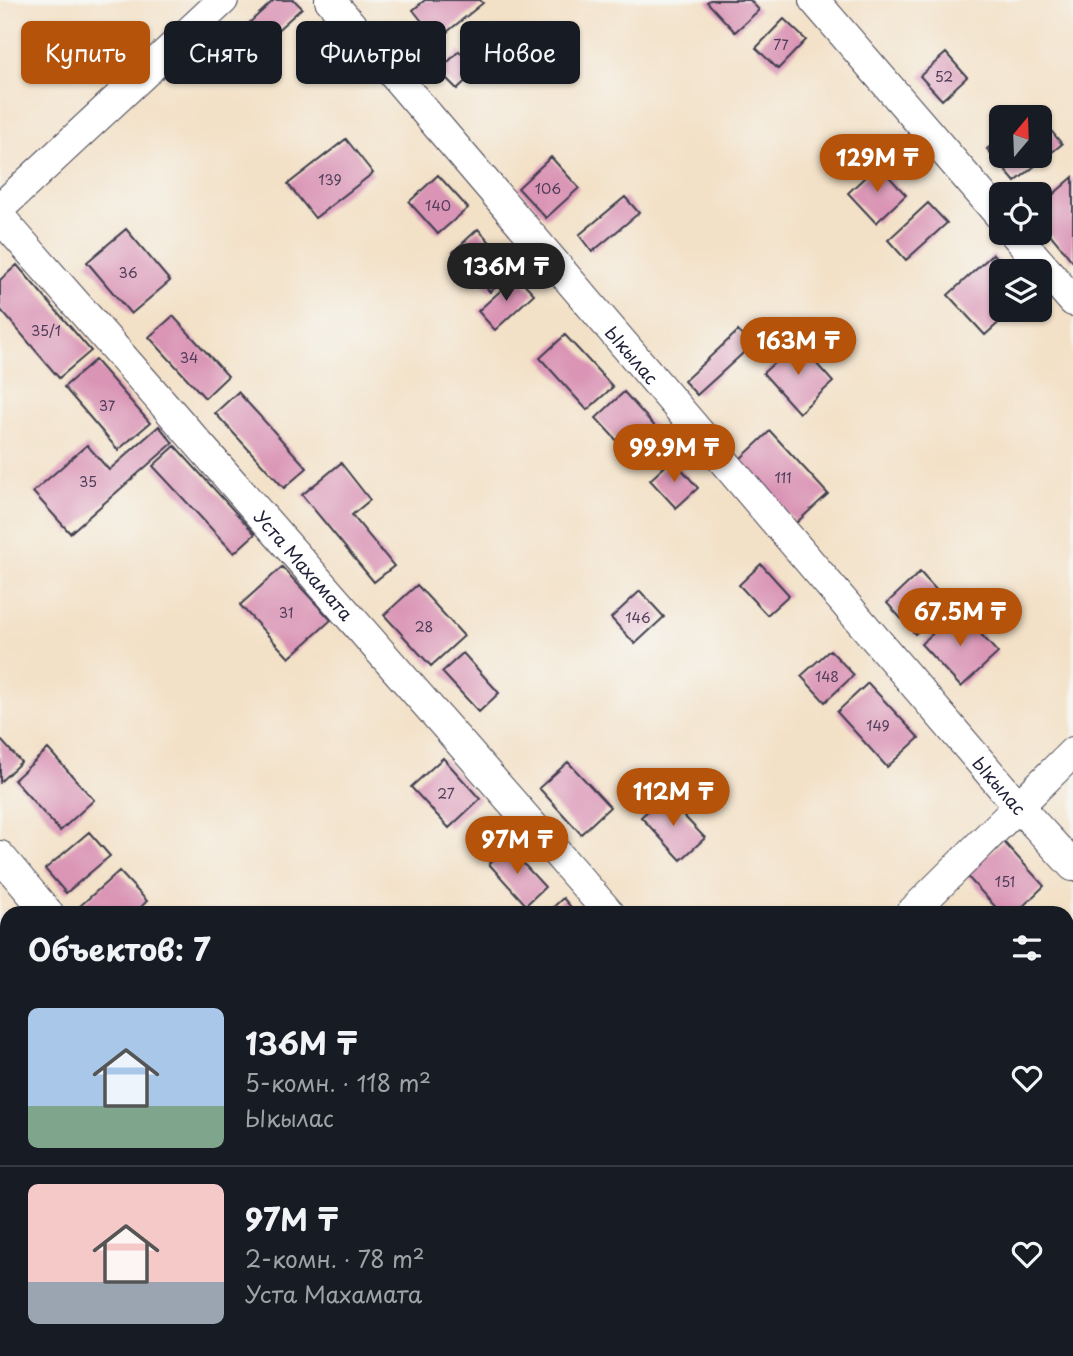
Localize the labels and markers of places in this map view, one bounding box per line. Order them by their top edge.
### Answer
pin: 129M ₸ [820,134,934,194]
pin: 136M ₸ [449,244,563,303]
pin: 163M ₸ [741,318,855,377]
pin: 99.9M ₸ [609,424,739,484]
pin: 67.5M ₸ [895,588,1025,648]
pin: 112M ₸ [616,768,730,828]
pin: 97M ₸ [468,816,566,876]

